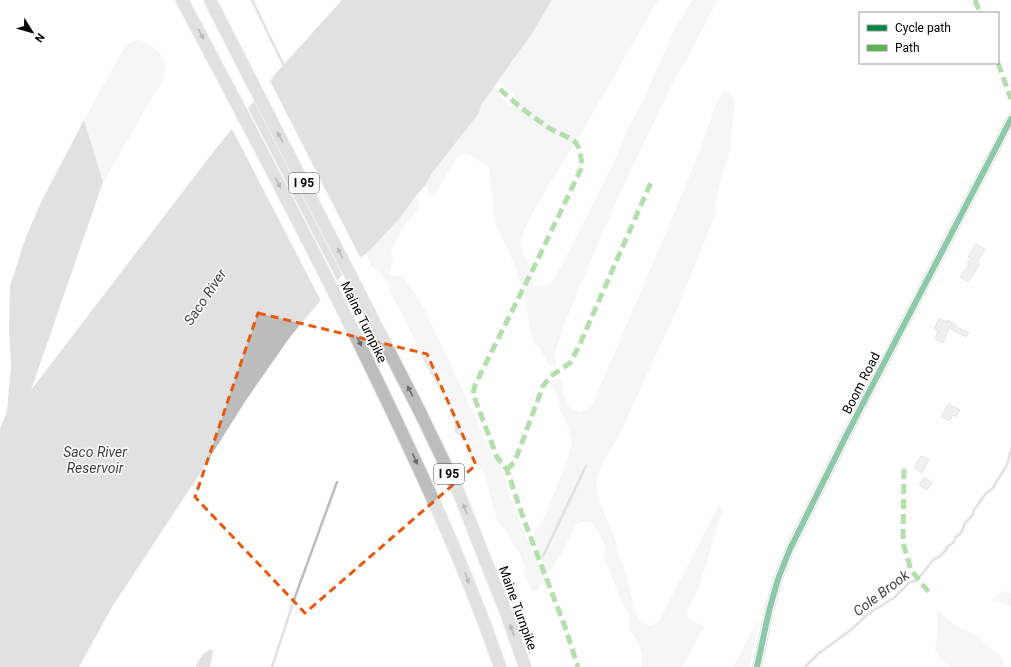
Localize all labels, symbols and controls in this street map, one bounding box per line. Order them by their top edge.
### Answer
north arrow [12,12,52,52]
legend [859,12,999,64]
text: Cycle path [895,21,951,35]
one-way arrow [197,29,204,40]
text: N [32,31,47,45]
text: Path [895,41,920,55]
one-way arrow [277,131,283,143]
road number: I 95 [289,173,319,193]
one-way arrow [275,177,281,189]
one-way arrow [336,247,343,258]
water label: Saco River [181,266,230,328]
street label: Maine Turnpike [338,279,390,365]
one-way arrow [355,336,362,347]
street label: Boom Road [839,350,883,416]
one-way arrow [407,386,413,397]
water label: Saco River Reservoir [63,444,127,476]
one-way arrow [412,453,418,464]
road number: I 95 [434,464,464,484]
one-way arrow [461,503,467,515]
street label: Maine Turnpike [496,564,540,652]
water label: Cole Brook [850,566,913,619]
one-way arrow [464,572,470,584]
one-way arrow [509,624,515,636]

